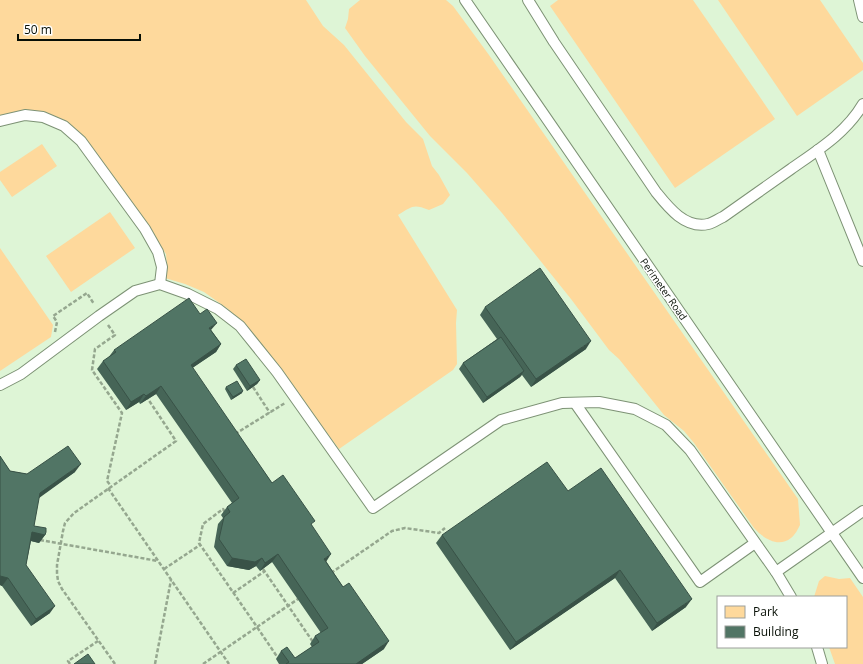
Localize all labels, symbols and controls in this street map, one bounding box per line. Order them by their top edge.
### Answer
scale bar [18,16,140,42]
text: 50 m [24,21,52,38]
street label: Perimeter Road [637,255,691,323]
legend [717,596,847,648]
text: Park [753,603,779,620]
text: Building [753,623,799,640]

